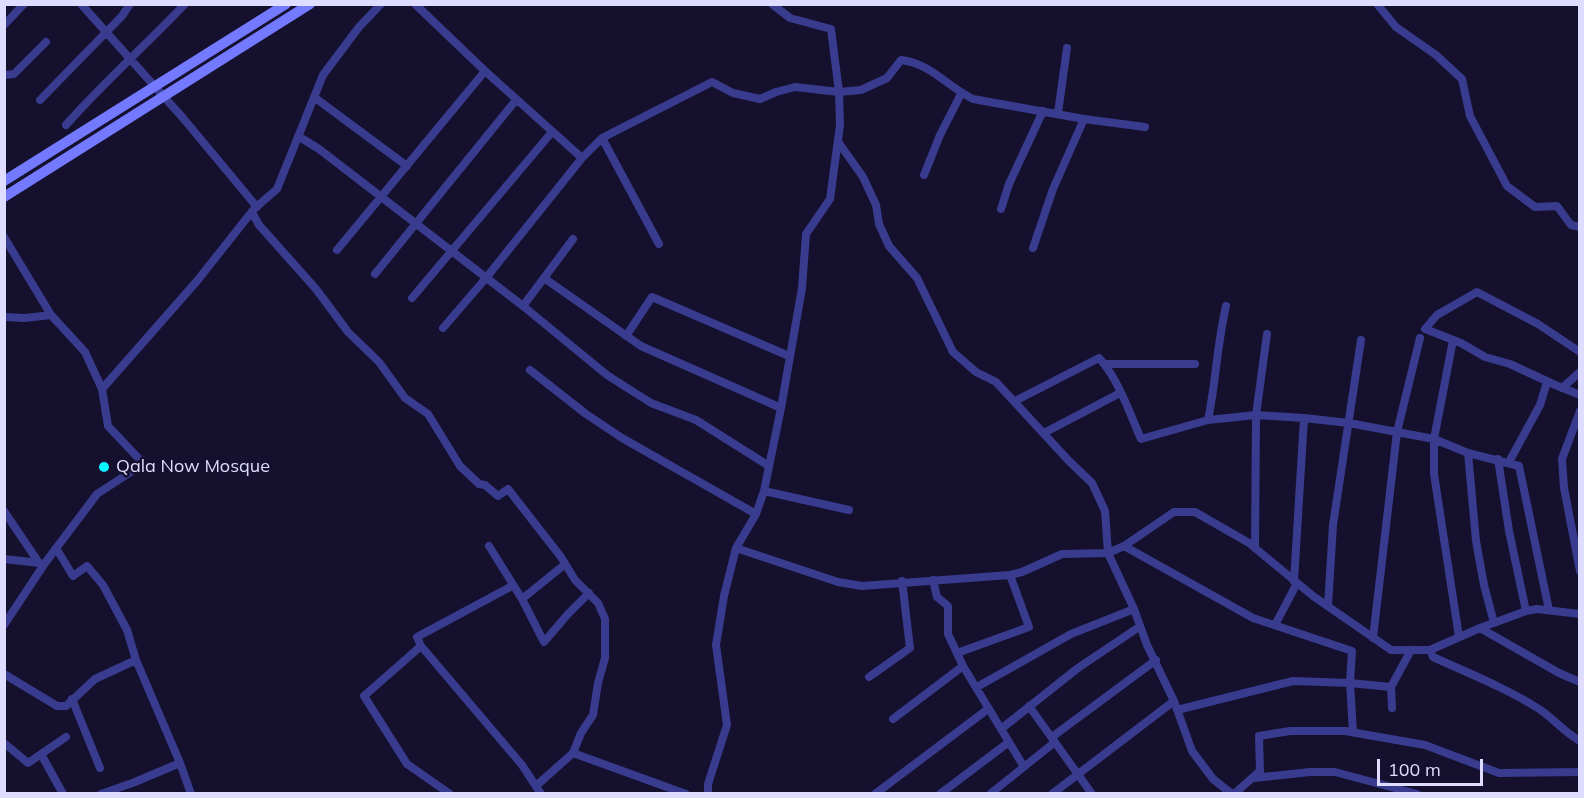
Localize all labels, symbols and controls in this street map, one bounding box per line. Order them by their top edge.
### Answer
place label: Qala Now Mosque [116,456,270,478]
marker: Qala Now Mosque [97,460,111,474]
scale bar [1380,747,1486,785]
text: 100 m [1388,758,1441,781]

